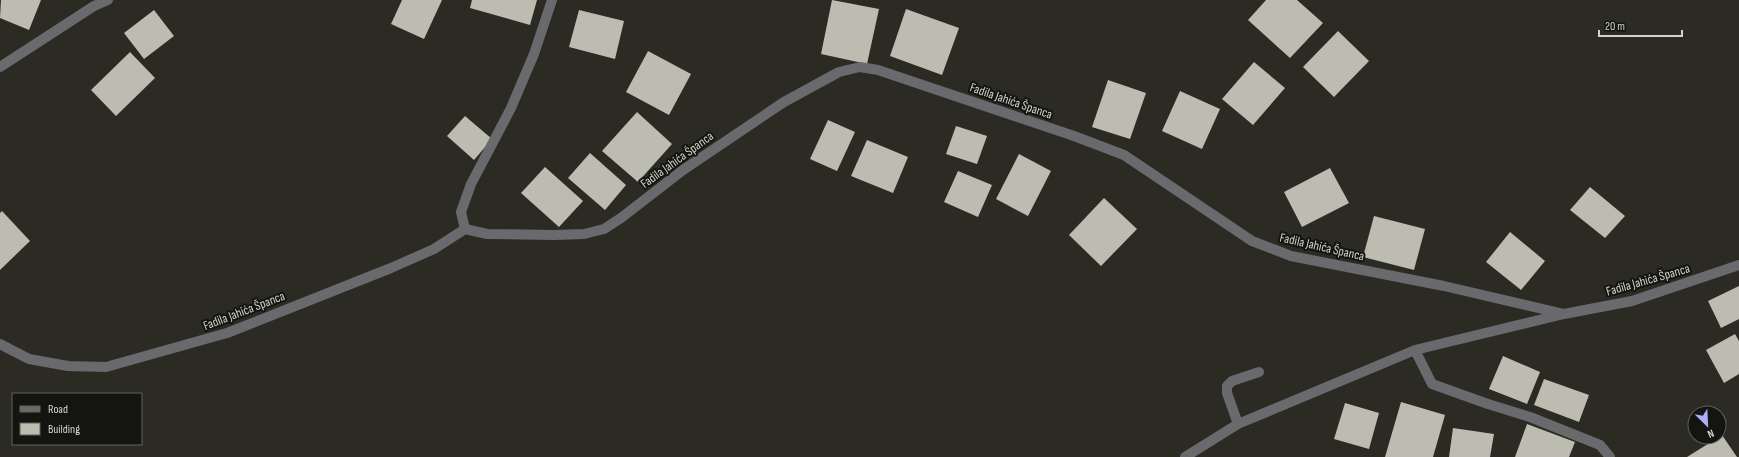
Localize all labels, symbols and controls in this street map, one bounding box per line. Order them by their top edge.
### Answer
scale bar [1599,12,1682,38]
text: 20 m [1605,19,1625,34]
street label: Fadila Jahića Španca [968,78,1055,123]
street label: Fadila Jahića Španca [637,127,717,192]
street label: Fadila Jahića Španca [1278,229,1366,265]
street label: Fadila Jahića Španca [1604,259,1692,300]
street label: Fadila Jahića Španca [200,287,287,334]
legend [12,393,142,445]
text: Road [48,402,68,417]
north arrow [1687,405,1727,445]
text: Building [48,422,80,437]
text: N [1705,427,1716,441]

